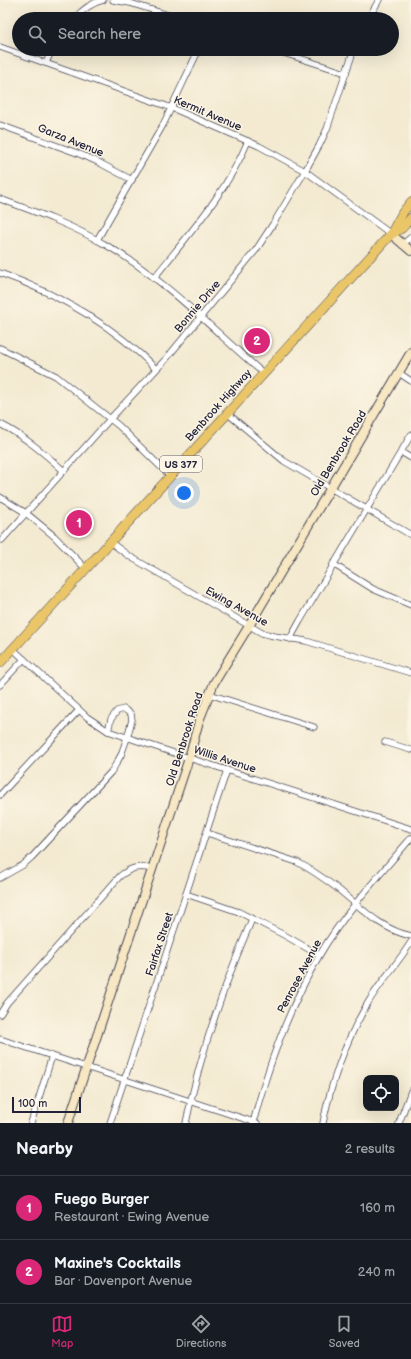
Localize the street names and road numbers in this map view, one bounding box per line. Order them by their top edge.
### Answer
street label: Kermit Avenue [172,93,244,134]
street label: Garza Avenue [36,121,106,160]
street label: Bonnie Drive [172,277,223,335]
street label: Benbrook Highway [183,367,254,444]
street label: Old Benbrook Road [308,408,369,499]
road number: US 377 [160,456,202,472]
street label: Ewing Avenue [203,584,271,629]
street label: Old Benbrook Road [163,691,206,788]
street label: Willis Avenue [192,743,258,776]
street label: Fairfax Street [143,910,176,978]
street label: Penrose Avenue [275,937,324,1015]

